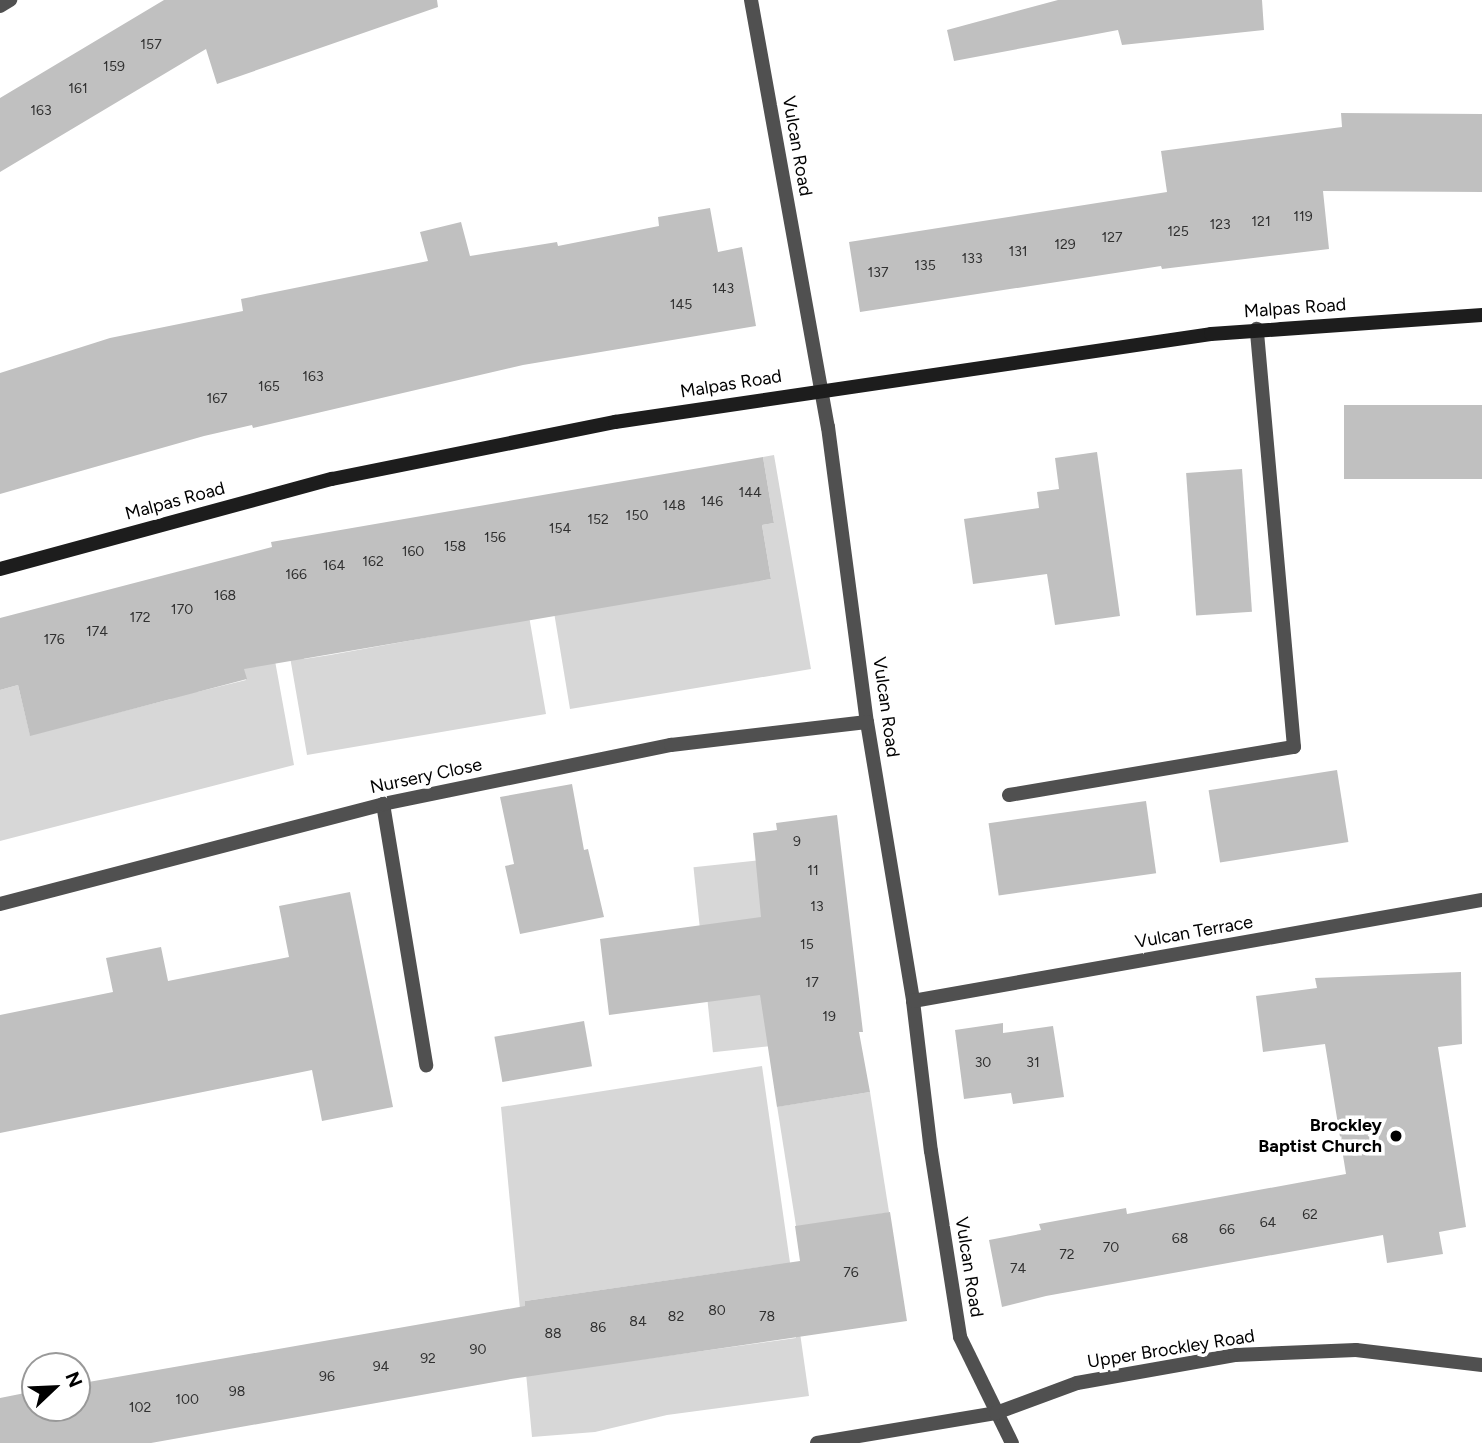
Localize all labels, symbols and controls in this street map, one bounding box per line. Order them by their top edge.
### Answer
house number: 157 [140,37,162,53]
house number: 159 [103,59,125,75]
house number: 161 [68,81,88,97]
street label: Vulcan Road [778,94,816,198]
house number: 163 [30,103,52,119]
house number: 119 [1293,209,1313,225]
house number: 121 [1251,214,1271,230]
house number: 123 [1209,217,1231,233]
house number: 125 [1167,224,1189,240]
house number: 127 [1101,230,1123,246]
house number: 129 [1054,237,1076,253]
house number: 131 [1008,244,1028,260]
house number: 133 [961,251,983,267]
house number: 135 [914,258,936,274]
house number: 137 [868,265,888,281]
house number: 143 [712,281,734,297]
street label: Malpas Road [1243,294,1347,322]
house number: 145 [670,297,692,313]
street label: Malpas Road [679,365,783,403]
house number: 163 [302,369,324,385]
house number: 165 [258,379,280,395]
house number: 167 [206,391,228,407]
street label: Malpas Road [123,477,227,525]
house number: 144 [738,485,762,501]
house number: 146 [701,494,723,510]
house number: 148 [662,498,686,514]
house number: 150 [626,508,648,524]
house number: 152 [587,512,609,528]
house number: 154 [549,521,571,537]
house number: 156 [484,530,506,546]
house number: 158 [444,539,466,555]
house number: 160 [402,544,424,560]
house number: 162 [362,554,384,570]
house number: 164 [323,558,345,574]
house number: 166 [285,567,307,583]
house number: 168 [214,588,236,604]
house number: 170 [171,602,193,618]
house number: 172 [129,610,151,626]
house number: 174 [86,624,108,640]
house number: 176 [43,632,65,648]
street label: Vulcan Road [868,655,904,759]
street label: Nursery Close [368,754,484,798]
house number: 9 [793,834,801,850]
house number: 11 [807,863,819,879]
house number: 13 [810,899,824,915]
street label: Vulcan Terrace [1133,911,1255,953]
house number: 15 [800,937,814,953]
house number: 17 [805,975,819,991]
house number: 19 [822,1009,836,1025]
house number: 30 [975,1055,991,1071]
house number: 31 [1026,1055,1040,1071]
place label: Brockley Baptist Church [1258,1115,1382,1158]
marker: Brockley Baptist Church [1388,1128,1404,1144]
house number: 62 [1302,1207,1318,1223]
street label: Vulcan Road [950,1215,988,1319]
house number: 64 [1260,1215,1276,1231]
house number: 66 [1219,1222,1235,1238]
house number: 68 [1172,1231,1188,1247]
house number: 70 [1103,1240,1119,1256]
house number: 72 [1059,1247,1075,1263]
house number: 74 [1010,1261,1026,1277]
house number: 76 [843,1265,859,1281]
house number: 80 [708,1303,726,1319]
house number: 82 [668,1309,684,1325]
house number: 78 [759,1309,775,1325]
house number: 84 [629,1314,647,1330]
house number: 86 [590,1320,606,1336]
street label: Upper Brockley Road [1086,1325,1256,1373]
house number: 88 [544,1326,562,1342]
house number: 90 [470,1342,486,1358]
house number: 92 [420,1351,436,1367]
north arrow [21,1352,91,1422]
house number: 94 [373,1359,389,1375]
text: N [60,1368,87,1391]
house number: 96 [319,1369,335,1385]
house number: 98 [229,1384,245,1400]
house number: 100 [175,1392,199,1408]
house number: 102 [129,1400,151,1416]

